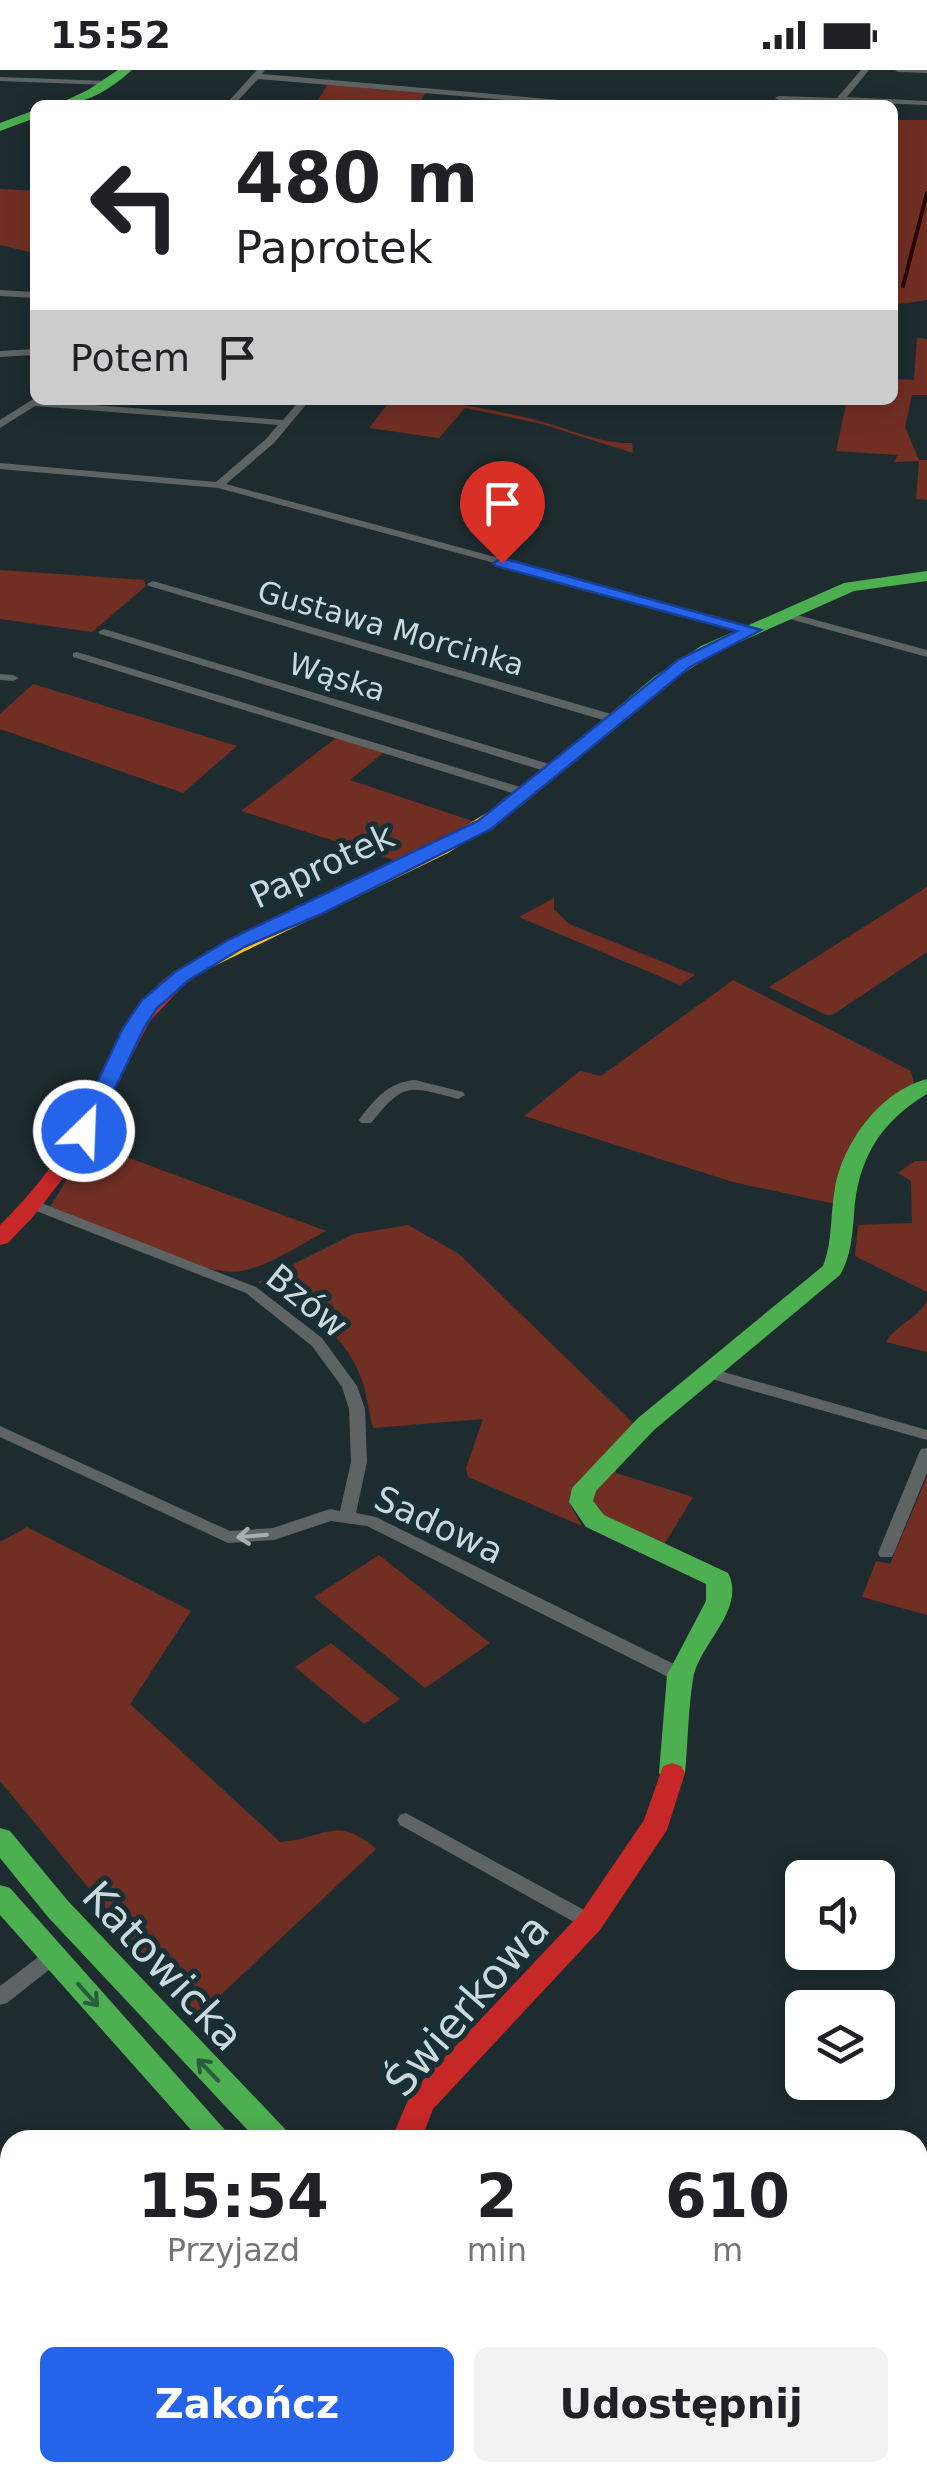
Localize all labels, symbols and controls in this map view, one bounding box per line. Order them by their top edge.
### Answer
text: 15:52 [50,13,171,57]
text: 480 m [235,137,478,219]
icon: left [70,140,200,270]
text: Paprotek [235,221,433,274]
icon: arrive [210,330,265,385]
text: Potem [70,336,190,380]
pin [460,461,545,564]
icon: arrive [475,476,530,531]
street label: Gustawa Morcinka [254,573,528,683]
street label: Wąska [285,646,389,708]
street label: Paprotek [244,815,401,917]
position arrow [32,1079,136,1183]
street label: Bzów [259,1256,355,1346]
street label: Sadowa [368,1478,510,1572]
one-way arrow [237,1527,269,1546]
map controls [785,1860,895,2100]
button: sound [785,1860,895,1970]
street label: Katowicka [72,1871,254,2061]
street label: Świerkowa [374,1904,559,2106]
one-way arrow [76,1982,99,2007]
button: layers [785,1990,895,2100]
one-way arrow [197,2058,220,2083]
text: 15:54 [138,2161,329,2231]
text: 2 [476,2161,518,2231]
text: 610 [665,2161,790,2231]
text: Przyjazd [167,2231,300,2269]
text: min [467,2231,527,2269]
text: m [712,2231,743,2269]
button: Zakończ [40,2347,454,2462]
button: Udostępnij [474,2347,888,2462]

